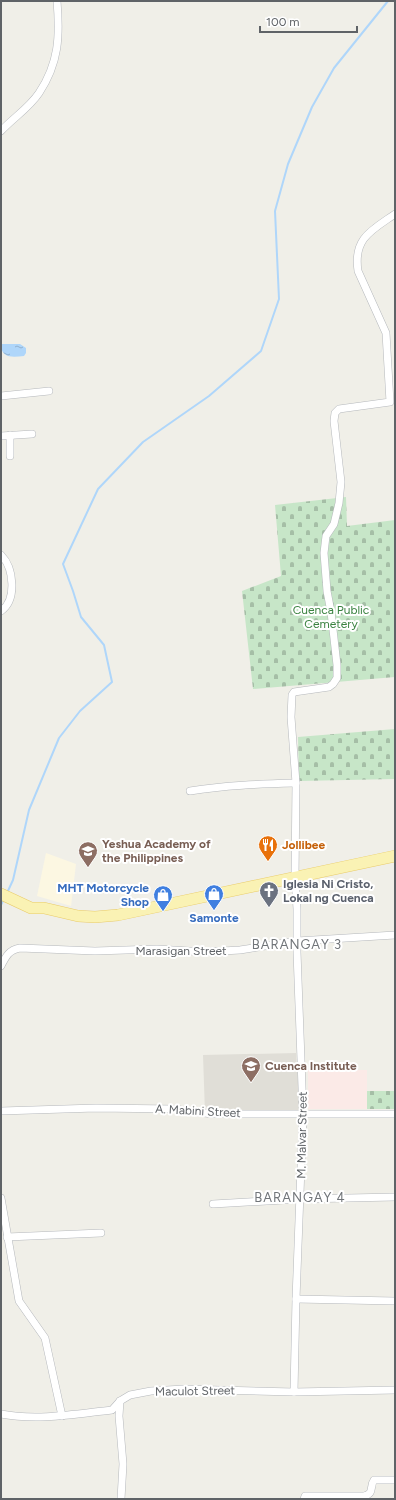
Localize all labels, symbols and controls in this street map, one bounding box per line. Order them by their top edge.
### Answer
scale bar [260,8,357,34]
text: 100 m [266,15,300,29]
park label: Cuenca Public Cemetery [293,603,370,631]
restaurant icon: Jollibee [257,834,279,862]
place label: Yeshua Academy of the Philippines [102,837,211,865]
place label: Jollibee [282,838,325,852]
school or university icon: Yeshua Academy of the Philippines [77,840,99,868]
place label: Iglesia Ni Cristo, Lokal ng Cuenca [283,877,374,905]
church icon: Iglesia Ni Cristo, Lokal ng Cuenca [258,880,280,908]
place label: MHT Motorcycle Shop [57,881,149,909]
shop icon: Samonte [203,883,225,911]
shop icon: MHT Motorcycle Shop [152,884,174,912]
place label: Samonte [189,911,239,925]
district label: BARANGAY 3 [252,937,342,952]
street label: Marasigan Street [135,944,227,958]
school or university icon: Cuenca Institute [240,1055,262,1083]
place label: Cuenca Institute [265,1059,357,1073]
street label: M. Malvar Street [294,1091,310,1179]
street label: A. Mabini Street [155,1102,242,1120]
district label: BARANGAY 4 [254,1190,346,1205]
street label: Maculot Street [155,1383,236,1399]

